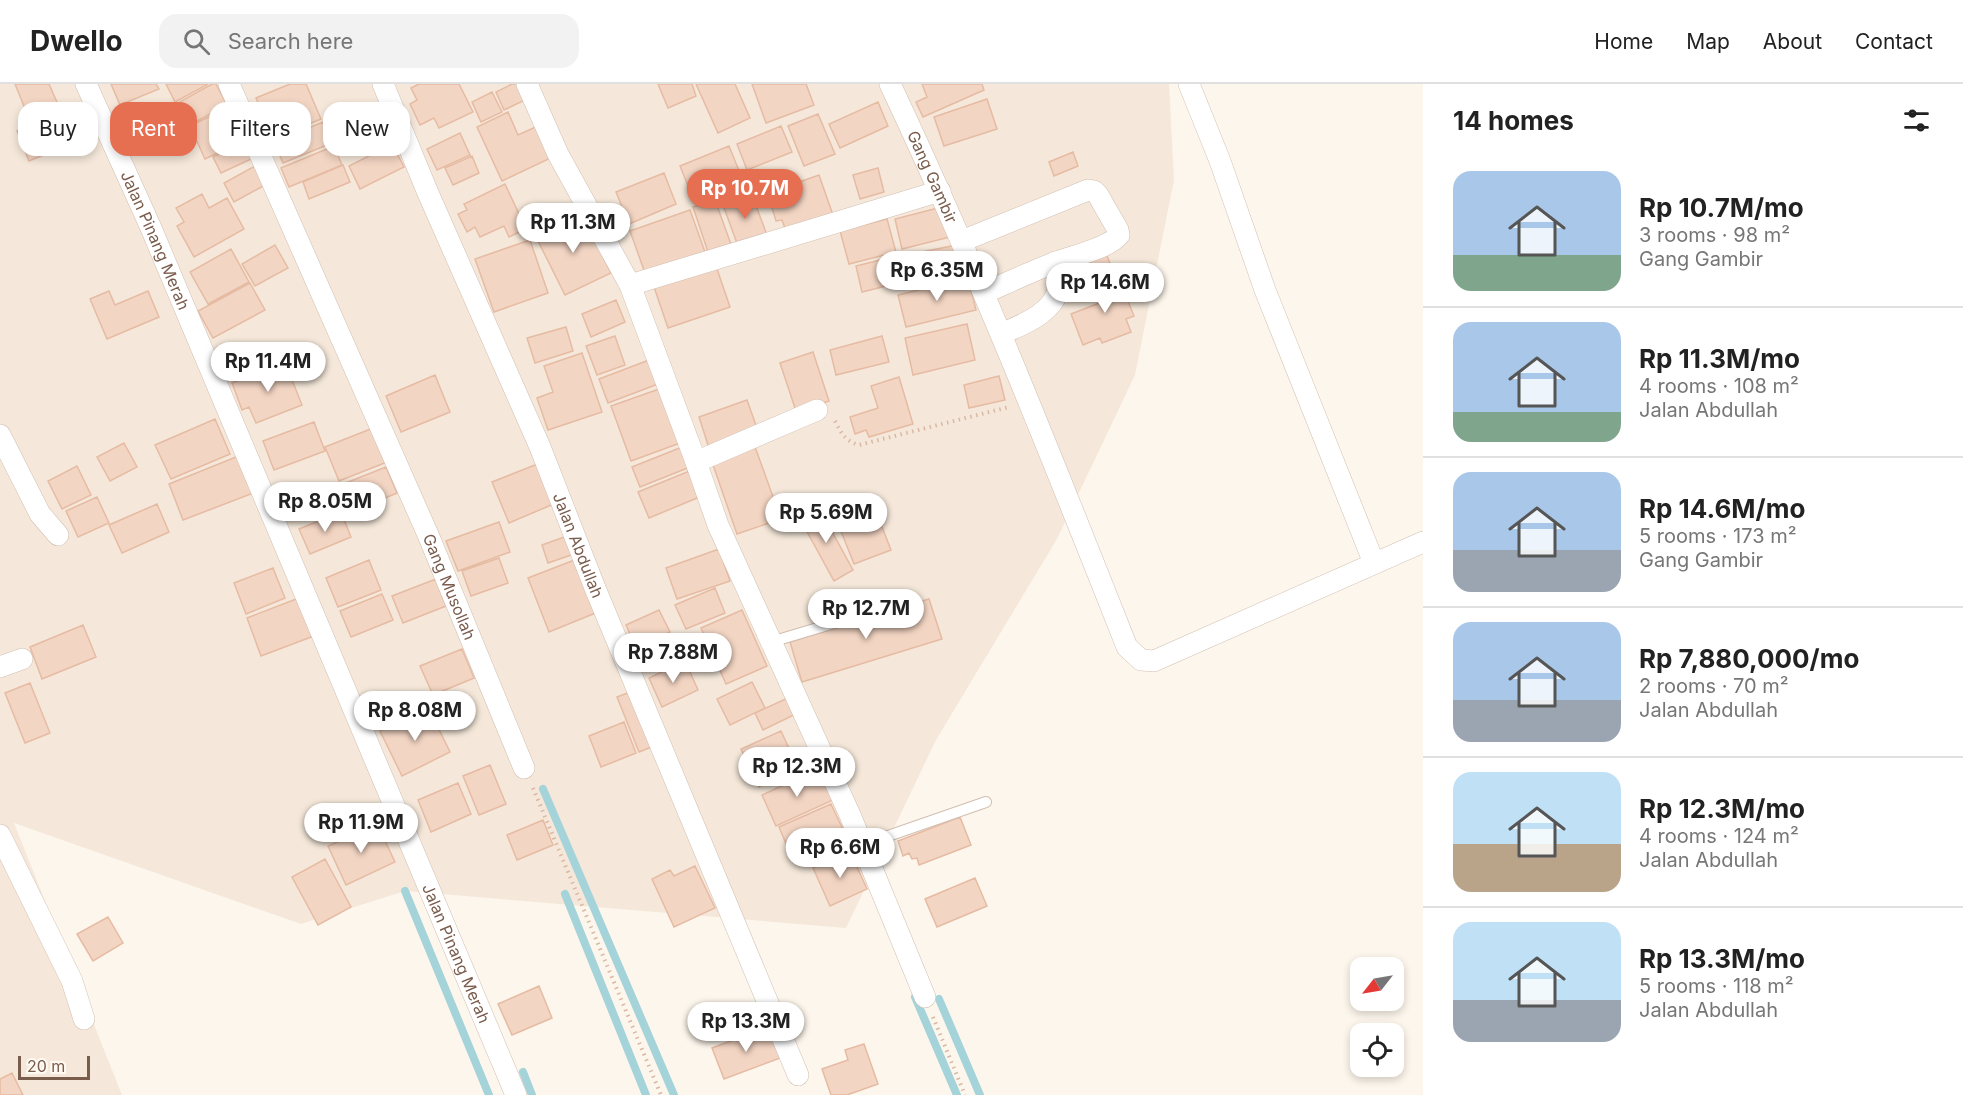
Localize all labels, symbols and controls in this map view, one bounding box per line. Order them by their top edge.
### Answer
search box [159,14,579,68]
text: Dwello [30,24,123,58]
icon: search [180,25,213,58]
text: Search here [228,28,353,54]
text: Home [1594,29,1653,54]
text: Map [1686,29,1730,54]
text: About [1763,29,1822,54]
text: Contact [1855,29,1933,54]
chip: Buy [18,102,98,156]
chip: Rent [110,102,197,156]
chip: Filters [209,102,311,156]
chip: New [323,102,410,156]
icon: filters [1900,104,1933,137]
text: 14 homes [1453,105,1574,136]
street label: Gang Gambir [903,127,962,226]
street label: Jalan Pinang Merah [116,168,194,313]
pin: Rp 10.7M [683,169,807,220]
text: Rp 10.7M [701,176,789,200]
text: Rp 10.7M/mo [1639,192,1804,223]
icon: home [1501,195,1573,267]
pin: Rp 11.3M [511,203,635,254]
text: Rp 11.3M [530,210,616,234]
text: 3 rooms · 98 m² [1639,223,1790,247]
text: Gang Gambir [1639,247,1763,271]
pin: Rp 6.35M [875,251,999,302]
text: Rp 6.35M [890,258,984,282]
pin: Rp 14.6M [1043,263,1167,314]
text: Rp 14.6M [1060,270,1150,294]
pin: Rp 11.4M [206,342,330,393]
text: Rp 11.3M/mo [1639,343,1800,374]
icon: home [1501,346,1573,418]
text: Rp 11.4M [225,349,311,373]
text: 4 rooms · 108 m² [1639,374,1799,398]
text: Jalan Abdullah [1639,398,1778,422]
pin: Rp 8.05M [263,482,387,533]
text: Rp 8.05M [278,489,372,513]
street label: Jalan Abdullah [549,490,608,601]
pin: Rp 5.69M [764,493,888,544]
text: Rp 14.6M/mo [1639,493,1805,524]
icon: home [1501,496,1573,568]
text: Rp 5.69M [779,500,873,524]
text: 5 rooms · 173 m² [1639,524,1797,548]
street label: Gang Musollah [419,531,480,643]
text: Gang Gambir [1639,548,1763,572]
pin: Rp 12.7M [804,589,928,640]
text: Rp 12.7M [822,596,910,620]
pin: Rp 7.88M [611,633,735,684]
text: Rp 7.88M [628,640,718,664]
text: Rp 7,880,000/mo [1639,643,1859,674]
icon: home [1501,646,1573,718]
text: 2 rooms · 70 m² [1639,674,1789,698]
pin: Rp 8.08M [353,691,477,742]
text: Rp 8.08M [368,698,462,722]
text: Jalan Abdullah [1639,698,1778,722]
pin: Rp 12.3M [735,747,859,798]
text: Rp 12.3M [752,754,842,778]
text: Rp 12.3M/mo [1639,793,1805,824]
icon: home [1501,796,1573,868]
pin: Rp 11.9M [299,803,423,854]
text: Rp 11.9M [318,810,404,834]
text: 4 rooms · 124 m² [1639,824,1799,848]
pin: Rp 6.6M [785,828,895,879]
text: Rp 6.6M [800,835,880,859]
text: Jalan Abdullah [1639,848,1778,872]
street label: Jalan Pinang Merah [418,881,495,1026]
text: Rp 13.3M/mo [1639,943,1805,974]
icon: home [1501,946,1573,1018]
north arrow [1350,957,1404,1011]
map controls [1350,957,1404,1077]
text: 5 rooms · 118 m² [1639,974,1794,998]
text: Jalan Abdullah [1639,998,1778,1022]
pin: Rp 13.3M [684,1002,808,1053]
text: Rp 13.3M [701,1009,791,1033]
button: locate [1350,1023,1404,1077]
scale bar [18,1053,90,1080]
text: 20 m [27,1056,65,1076]

